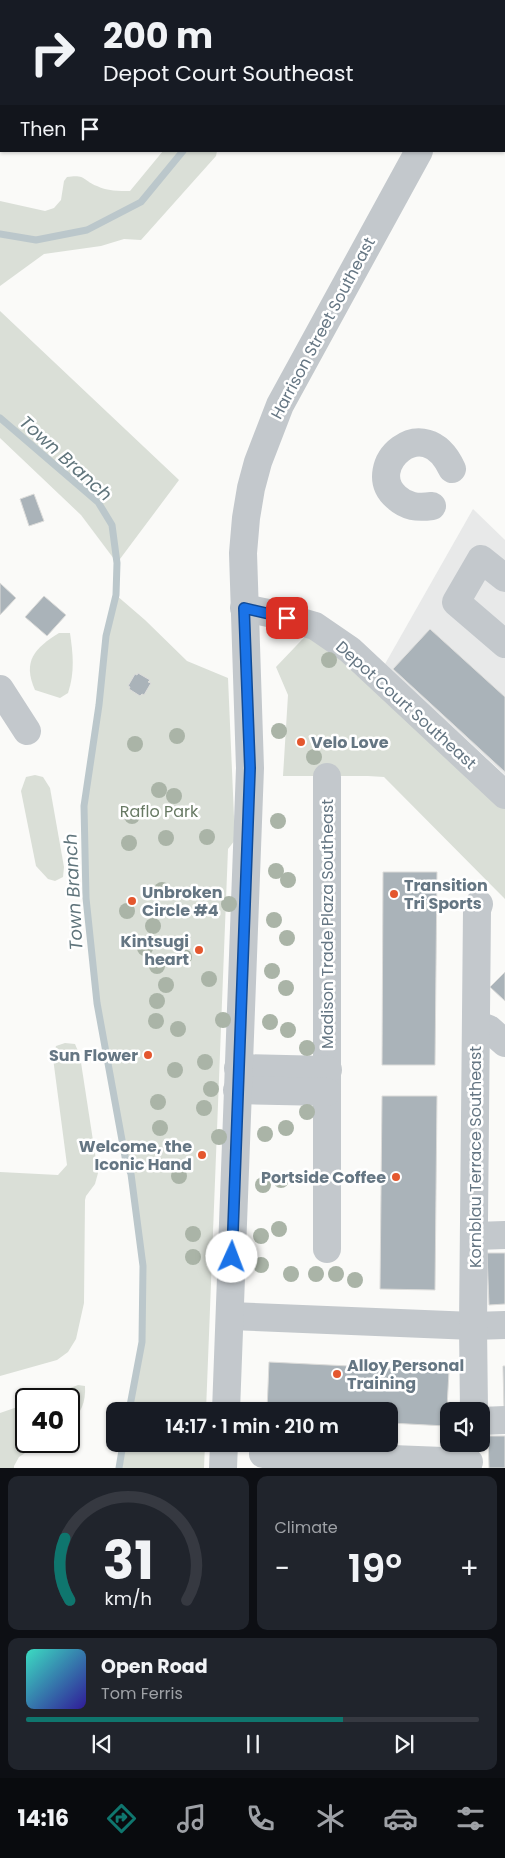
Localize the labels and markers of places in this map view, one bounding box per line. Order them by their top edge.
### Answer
pin [266,597,308,639]
place label: Velo Love [311,731,389,754]
marker: Velo Love [295,736,307,748]
place label: Transition Tri Sports [404,874,488,915]
place label: Unbroken Circle #4 [142,881,223,922]
marker: Transition Tri Sports [388,888,400,900]
marker: Unbroken Circle #4 [126,895,138,907]
place label: Kintsugi heart [121,930,189,971]
marker: Kintsugi heart [193,944,205,956]
place label: Sun Flower [49,1044,138,1067]
marker: Sun Flower [142,1049,154,1061]
place label: Welcome, the Iconic Hand [79,1135,192,1176]
marker: Welcome, the Iconic Hand [196,1149,208,1161]
place label: Portside Coffee [261,1166,386,1189]
marker: Portside Coffee [390,1171,402,1183]
place label: Alloy Personal Training [347,1354,464,1395]
marker: Alloy Personal Training [331,1368,343,1380]

